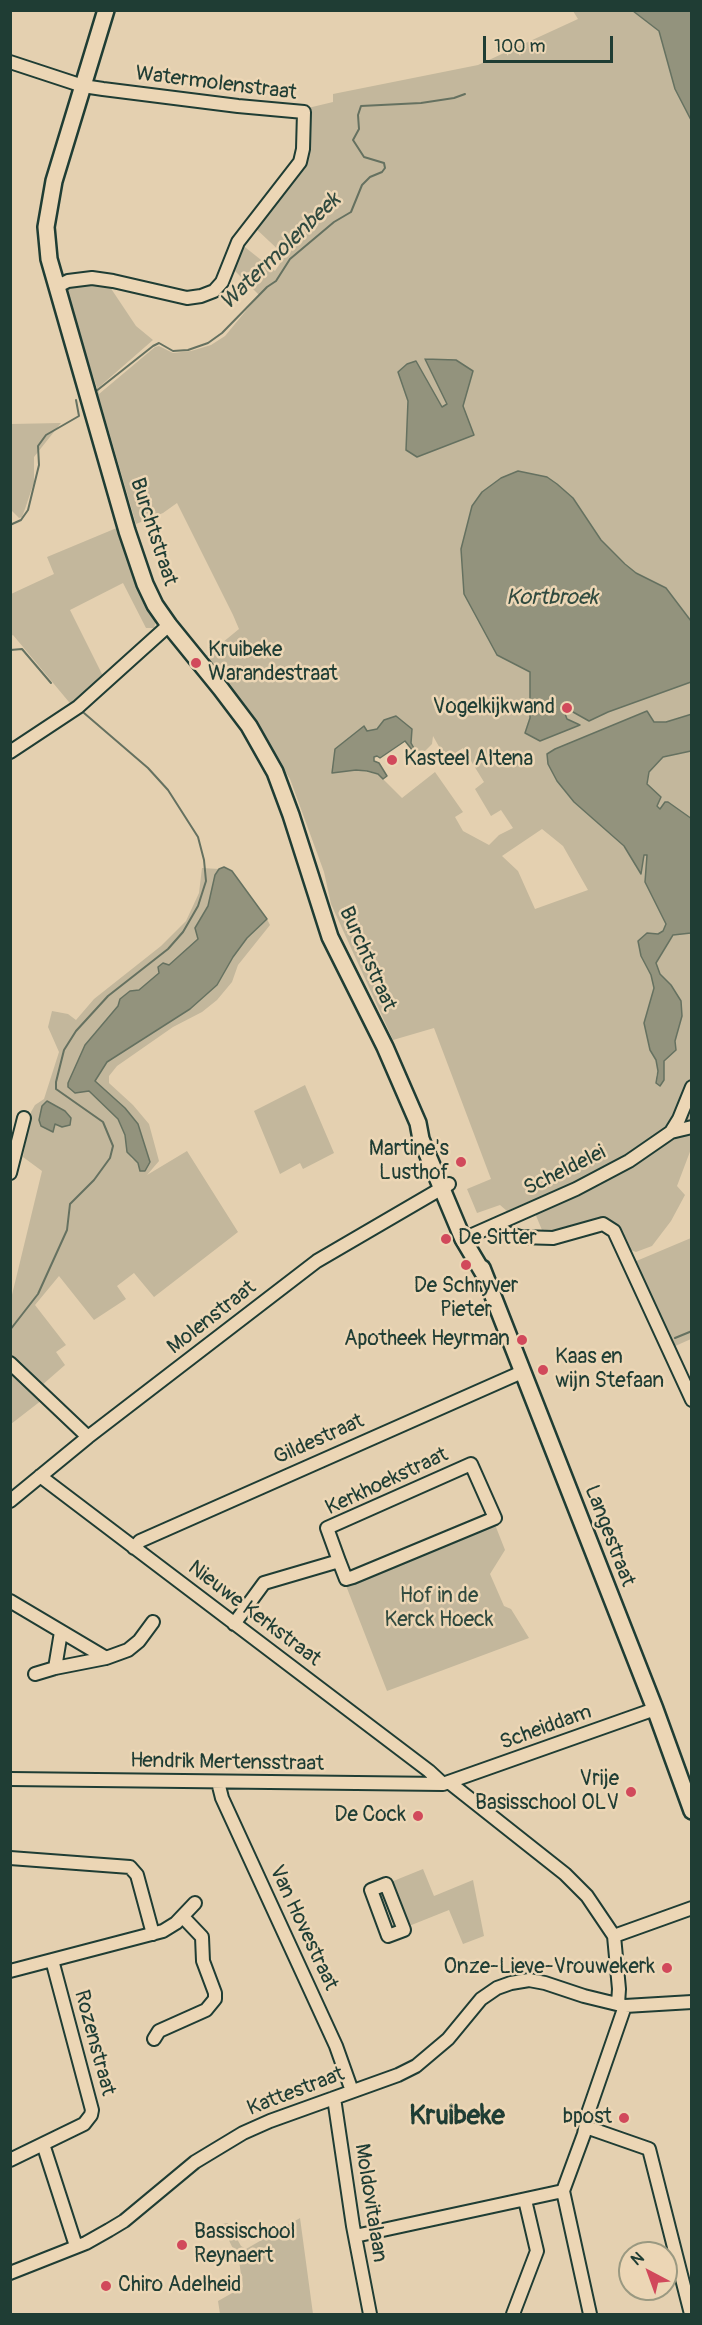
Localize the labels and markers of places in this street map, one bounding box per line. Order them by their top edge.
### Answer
place label: Kruibeke Warandestraat [208,638,338,688]
marker: Kruibeke Warandestraat [189,656,203,670]
place label: Vogelkijkwand [433,695,555,721]
marker: Vogelkijkwand [560,701,574,715]
place label: Kasteel Altena [404,747,533,773]
marker: Kasteel Altena [385,753,399,767]
place label: Martine's Lusthof [369,1137,449,1187]
marker: Martine's Lusthof [454,1155,468,1169]
place label: De Sitter [458,1226,537,1252]
marker: De Sitter [439,1232,453,1246]
marker: De Schryver Pieter [459,1258,473,1272]
place label: De Schryver Pieter [414,1274,518,1324]
place label: Apotheek Heyrman [344,1327,510,1353]
marker: Apotheek Heyrman [515,1333,529,1347]
place label: Kaas en wijn Stefaan [555,1345,664,1395]
marker: Kaas en wijn Stefaan [536,1363,550,1377]
place label: Vrije Basisschool OLV [475,1767,619,1817]
marker: Vrije Basisschool OLV [624,1785,638,1799]
place label: De Cock [334,1803,406,1829]
marker: De Cock [411,1809,425,1823]
place label: Onze-Lieve-Vrouwekerk [443,1955,655,1981]
marker: Onze-Lieve-Vrouwekerk [660,1961,674,1975]
place label: bpost [563,2105,612,2131]
marker: bpost [617,2111,631,2125]
place label: Bassischool Reynaert [194,2220,296,2270]
marker: Bassischool Reynaert [175,2238,189,2252]
place label: Chiro Adelheid [118,2273,241,2299]
marker: Chiro Adelheid [99,2279,113,2293]

